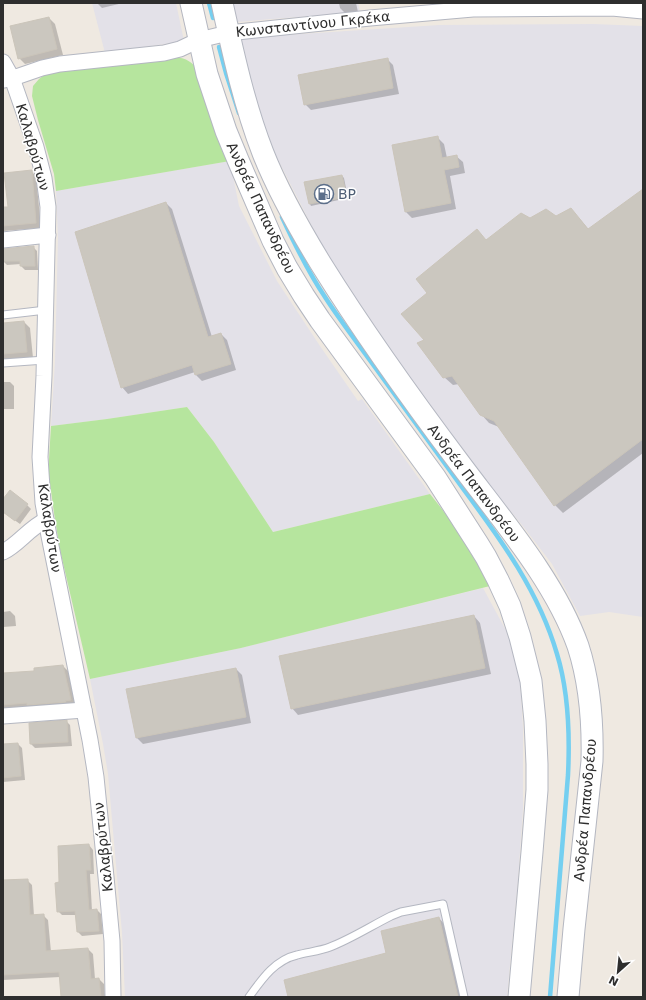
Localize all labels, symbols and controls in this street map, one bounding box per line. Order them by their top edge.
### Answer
street label: Κωνσταντίνου Γκρέκα [235,8,391,40]
street label: Καλαβρύτων [13,102,53,193]
street label: Ανδρέα Παπανδρέου [224,140,298,276]
fuel station icon: BP [313,183,335,205]
place label: BP [338,186,356,202]
street label: Ανδρέα Παπανδρέου [425,421,523,545]
street label: Καλαβρύτων [35,482,65,574]
street label: Ανδρέα Παπανδρέου [571,738,599,882]
street label: Καλαβρύτων [90,801,116,893]
north arrow [598,952,638,992]
text: N [607,973,621,988]

